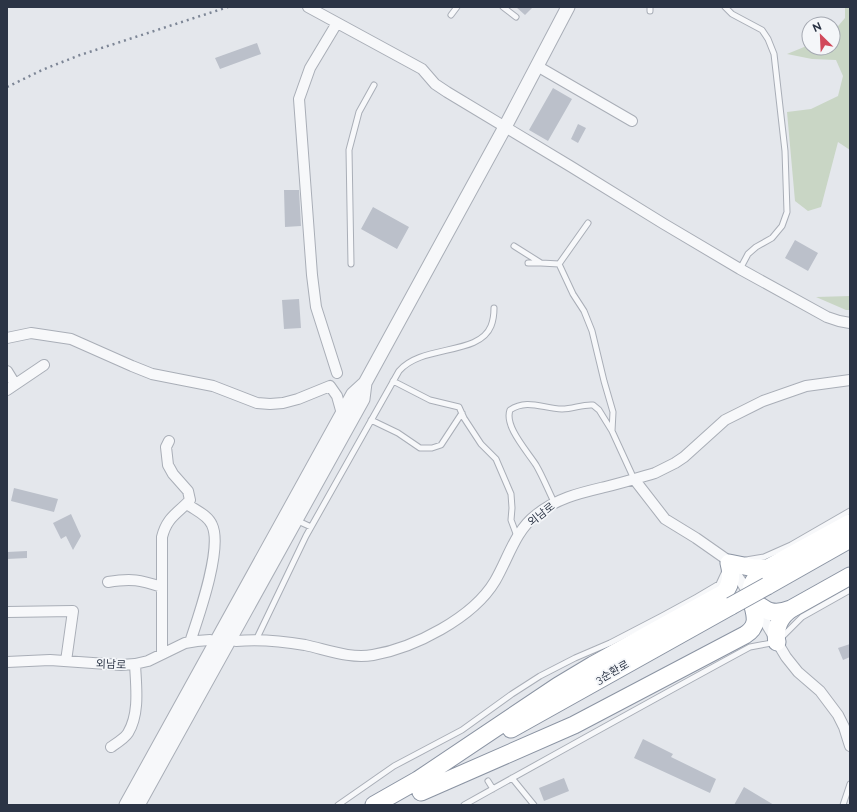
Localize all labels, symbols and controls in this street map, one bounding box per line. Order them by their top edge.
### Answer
north arrow [801,16,841,56]
text: N [811,20,824,35]
street label: 외남로 [525,500,557,529]
street label: 외남로 [96,657,126,672]
street label: 3순환로 [593,658,631,687]

